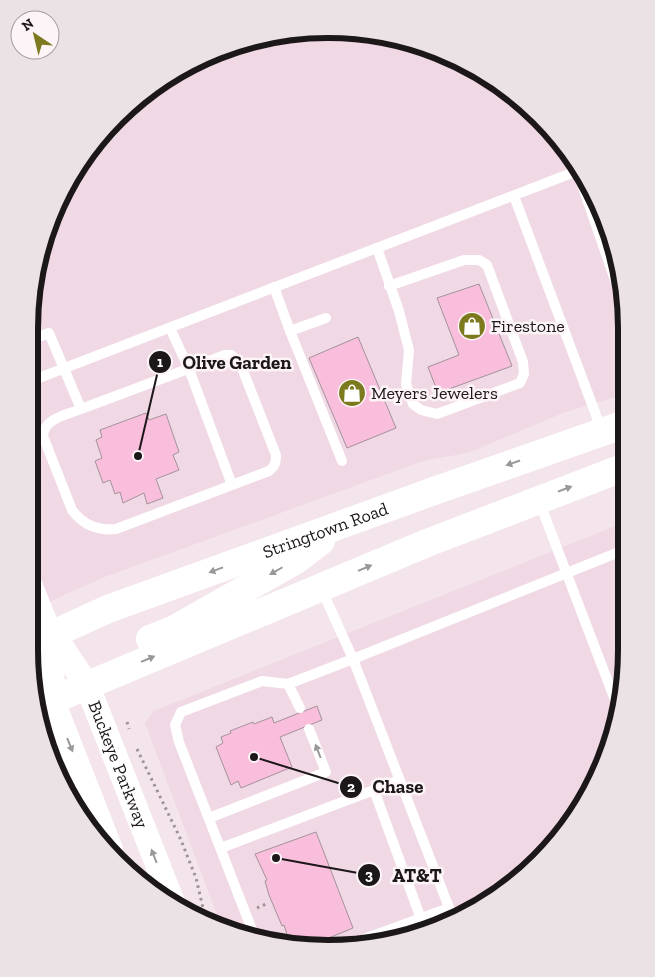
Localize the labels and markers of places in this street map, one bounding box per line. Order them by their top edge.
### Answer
shop icon: Firestone [457,311,487,341]
place label: Firestone [491,315,565,337]
callout: Olive Garden [148,345,302,379]
shop icon: Meyers Jewelers [337,378,367,408]
place label: Meyers Jewelers [371,382,498,404]
callout: Chase [338,770,434,804]
callout: AT&T [357,858,451,892]

